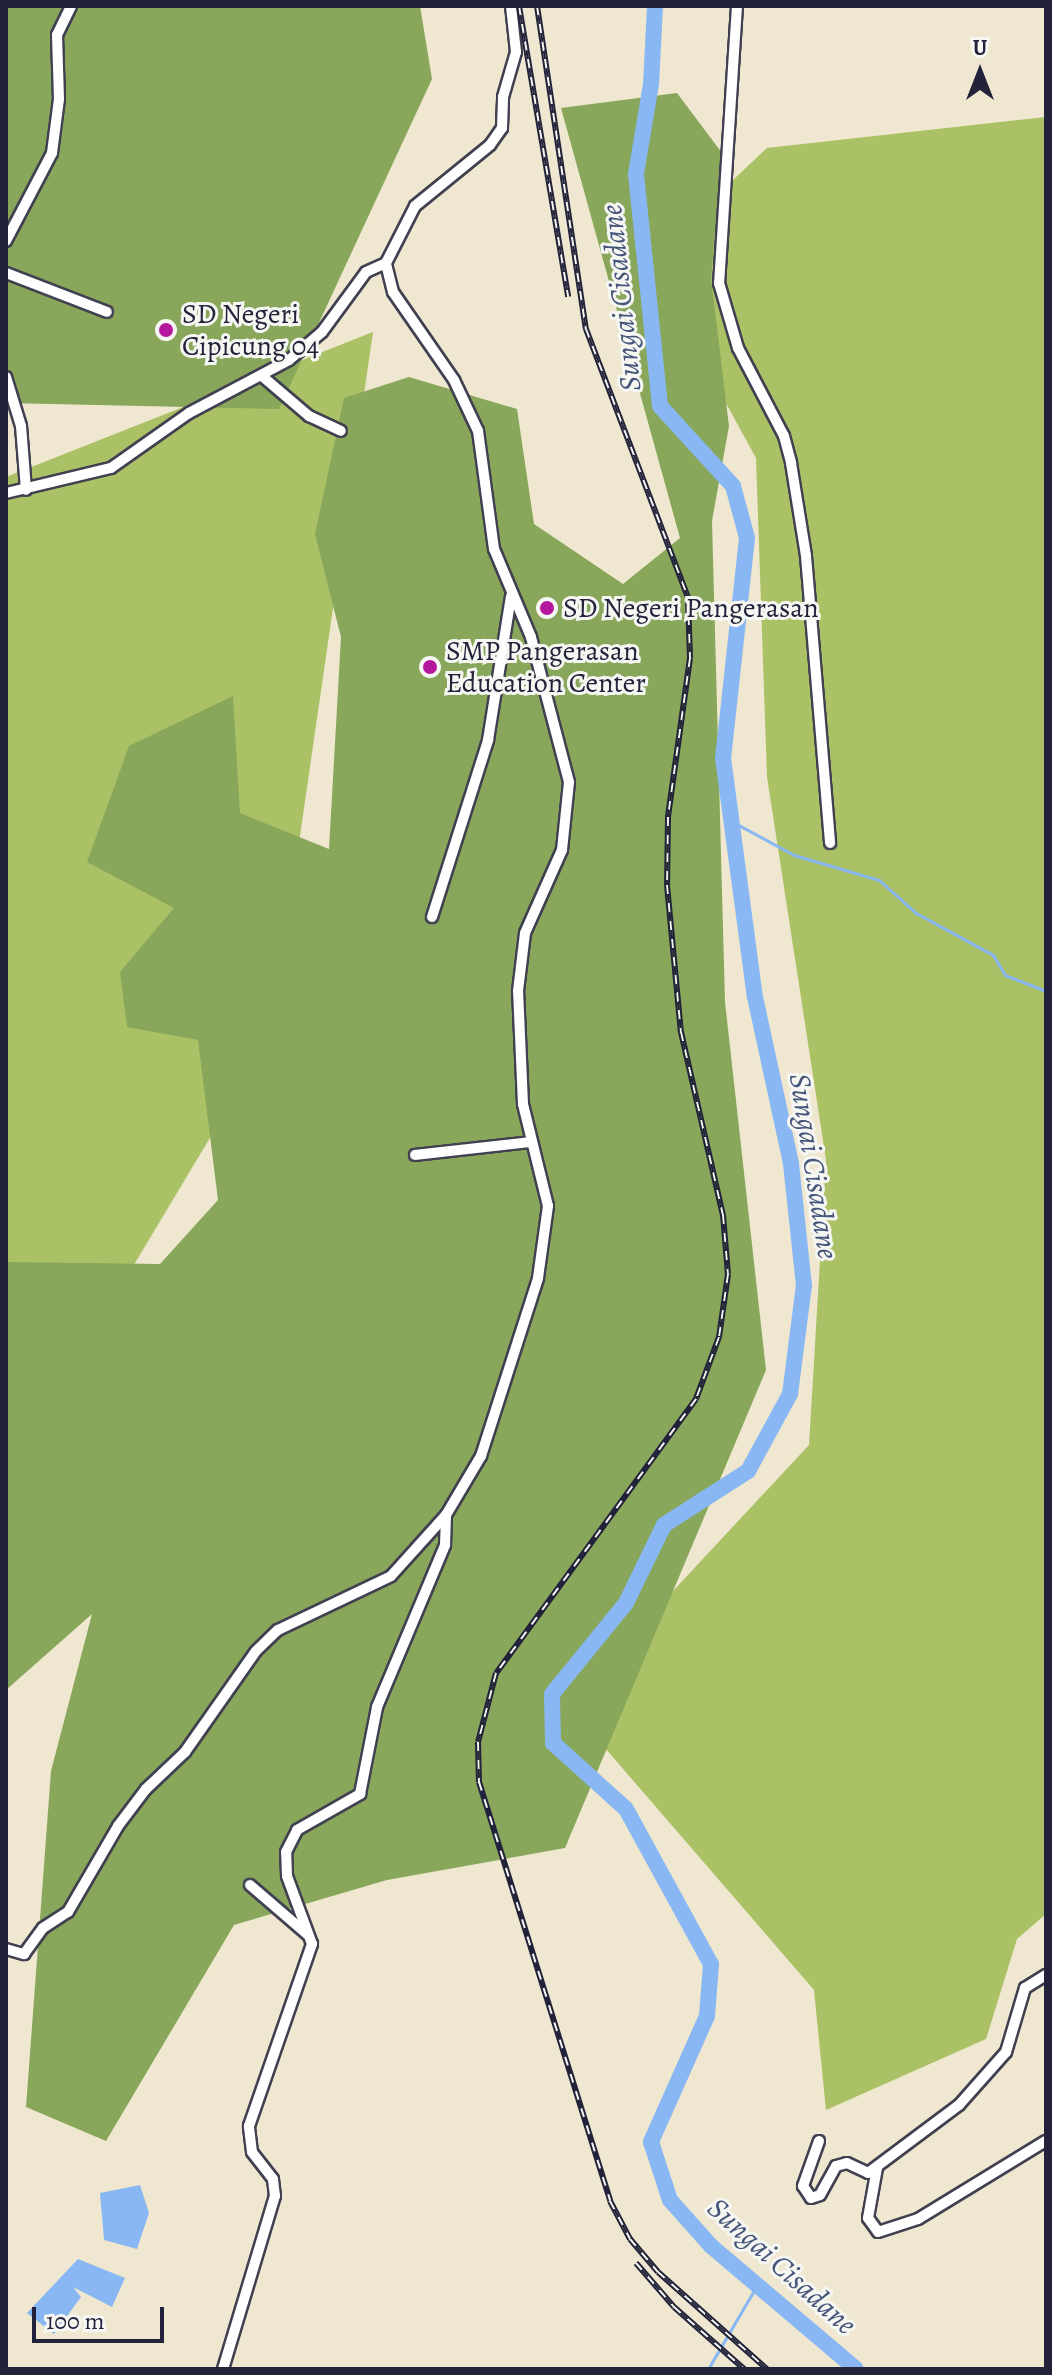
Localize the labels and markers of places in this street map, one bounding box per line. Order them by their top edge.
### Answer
place label: SD Negeri Cipicung 04 [182,297,319,363]
marker: SD Negeri Cipicung 04 [157,321,175,339]
place label: SD Negeri Pangerasan [563,591,819,625]
marker: SD Negeri Pangerasan [538,599,556,617]
place label: SMP Pangerasan Education Center [446,634,646,700]
marker: SMP Pangerasan Education Center [421,658,439,676]

